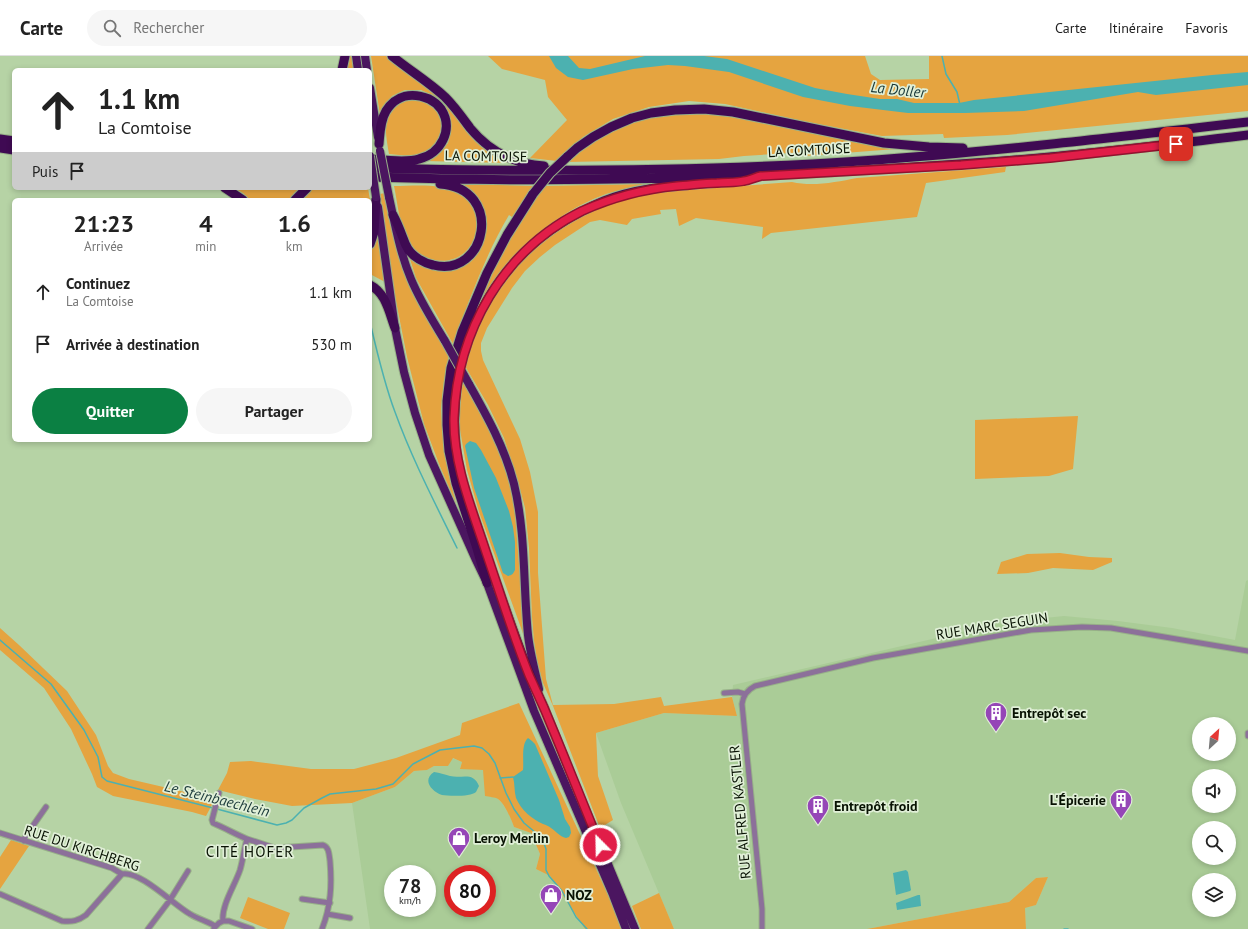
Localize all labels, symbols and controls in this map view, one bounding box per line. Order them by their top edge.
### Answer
search box [87,10,367,46]
text: Carte [20,16,63,40]
icon: search [101,17,123,39]
text: Rechercher [133,18,204,37]
text: Carte [1055,19,1087,37]
text: Itinéraire [1109,19,1163,37]
text: Favoris [1185,19,1228,37]
water label: La Doller [870,77,927,102]
text: 1.1 km [98,80,180,117]
icon: ahead [32,84,84,136]
text: La Comtoise [98,116,192,139]
pin [1159,127,1193,161]
icon: arrive [1165,133,1187,155]
street label: LA COMTOISE [767,139,851,161]
street label: LA COMTOISE [445,146,527,166]
icon: arrive [66,160,88,182]
text: Puis [32,162,58,181]
text: 21:23 [73,208,134,239]
text: 4 [199,208,213,239]
text: 1.6 [278,208,311,239]
text: Arrivée [84,238,123,255]
text: min [195,238,216,255]
text: km [286,238,303,255]
text: Continuez [66,274,130,293]
icon: ahead [32,281,54,303]
text: 1.1 km [309,283,352,302]
text: La Comtoise [66,293,134,310]
icon: arrive [32,333,54,355]
text: Arrivée à destination [66,335,199,354]
text: 530 m [311,335,352,354]
button: Quitter [32,388,188,434]
button: Partager [196,388,352,434]
street label: RUE MARC SEGUIN [935,608,1049,644]
building icon: Entrepôt sec [983,700,1009,733]
place label: Entrepôt sec [1012,704,1086,722]
north arrow [1192,717,1236,761]
map controls [1192,717,1236,917]
street label: RUE ALFRED KASTLER [725,744,755,880]
button: sound [1192,769,1236,813]
water label: Le Steinbaechlein [163,776,272,821]
building icon: L'Épicerie [1108,787,1134,820]
place label: L'Épicerie [1050,791,1106,809]
building icon: Entrepôt froid [805,793,831,826]
place label: Entrepôt froid [834,797,918,815]
street label: RUE DU KIRCHBERG [22,821,142,875]
button: search [1192,821,1236,865]
position arrow [579,824,621,866]
shop icon: Leroy Merlin [446,825,472,858]
place label: Leroy Merlin [474,829,549,847]
district label: CITÉ HOFER [206,842,294,861]
speed limit sign: 80 [444,865,496,917]
text: 78 [399,873,421,899]
button: layers [1192,873,1236,917]
shop icon: NOZ [538,882,564,915]
place label: NOZ [566,886,592,904]
text: km/h [399,894,421,907]

